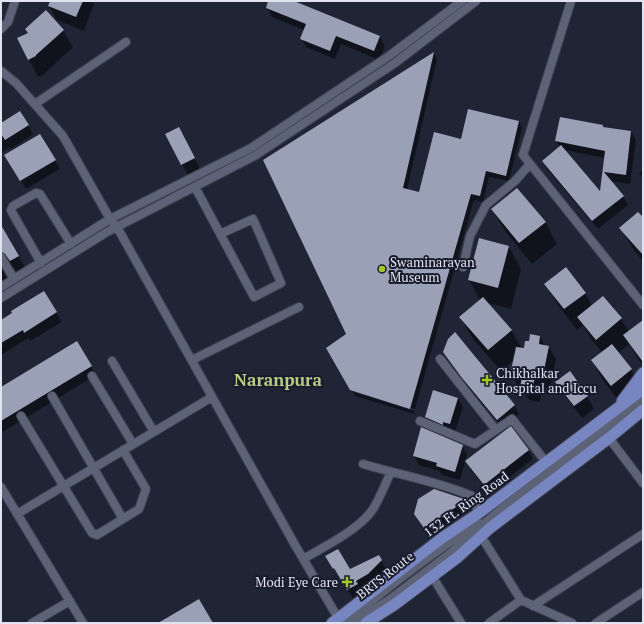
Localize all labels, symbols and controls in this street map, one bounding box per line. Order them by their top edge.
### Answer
place label: Swaminarayan Museum [390,253,475,286]
marker: Swaminarayan Museum [377,264,387,274]
place label: Chikhalkar Hospital and Iccu [496,364,597,397]
district label: Naranpura [234,368,322,391]
marker: Chikhalkar Hospital and Iccu [481,374,493,386]
street label: 132 Ft. Ring Road [420,467,512,541]
street label: BRTS Route [353,547,417,603]
place label: Modi Eye Care [255,573,338,591]
marker: Modi Eye Care [341,576,353,588]

